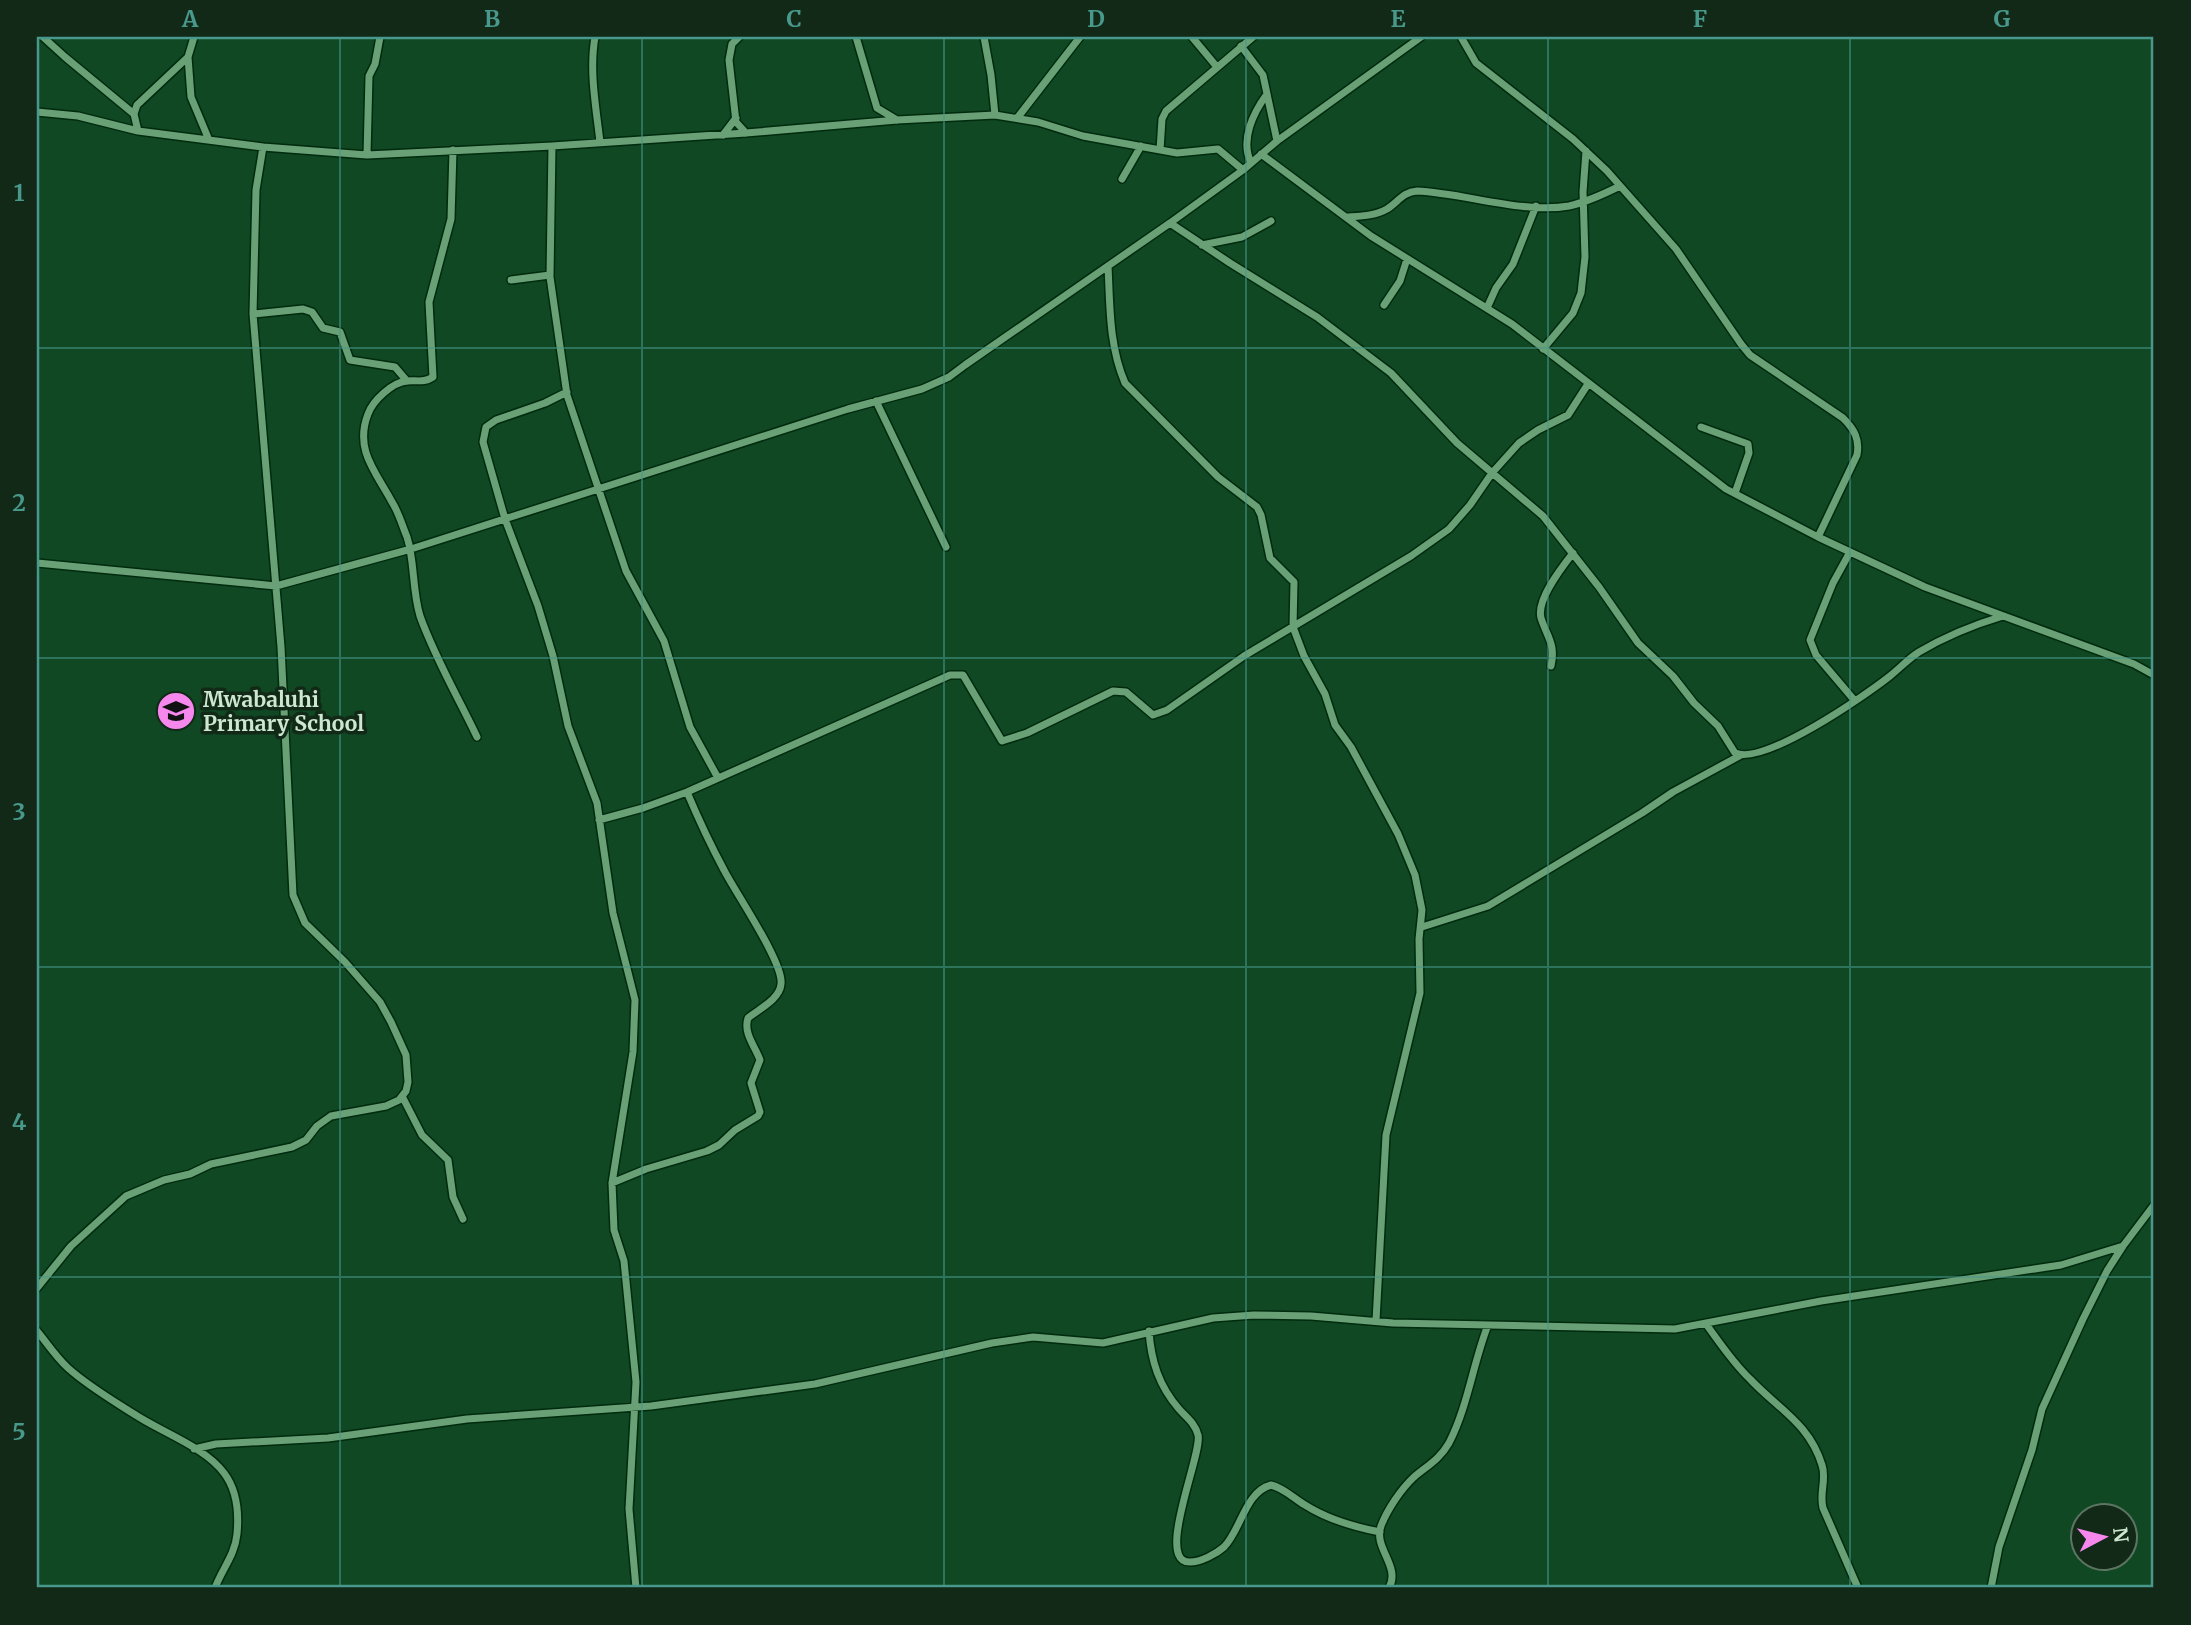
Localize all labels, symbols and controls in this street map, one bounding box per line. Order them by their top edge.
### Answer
text: A [181,4,199,33]
text: B [484,4,500,33]
text: C [786,4,802,33]
text: D [1087,4,1105,33]
text: E [1390,4,1406,33]
text: F [1693,4,1707,33]
text: G [1994,4,2011,33]
text: 1 [14,178,25,207]
text: 2 [12,488,26,517]
place label: Mwabaluhi Primary School [203,686,364,737]
school or university icon: Mwabaluhi Primary School [155,690,197,732]
text: 3 [12,797,26,826]
text: 4 [12,1107,27,1136]
text: 5 [12,1417,26,1446]
north arrow [2068,1502,2138,1572]
text: N [2108,1526,2134,1544]

